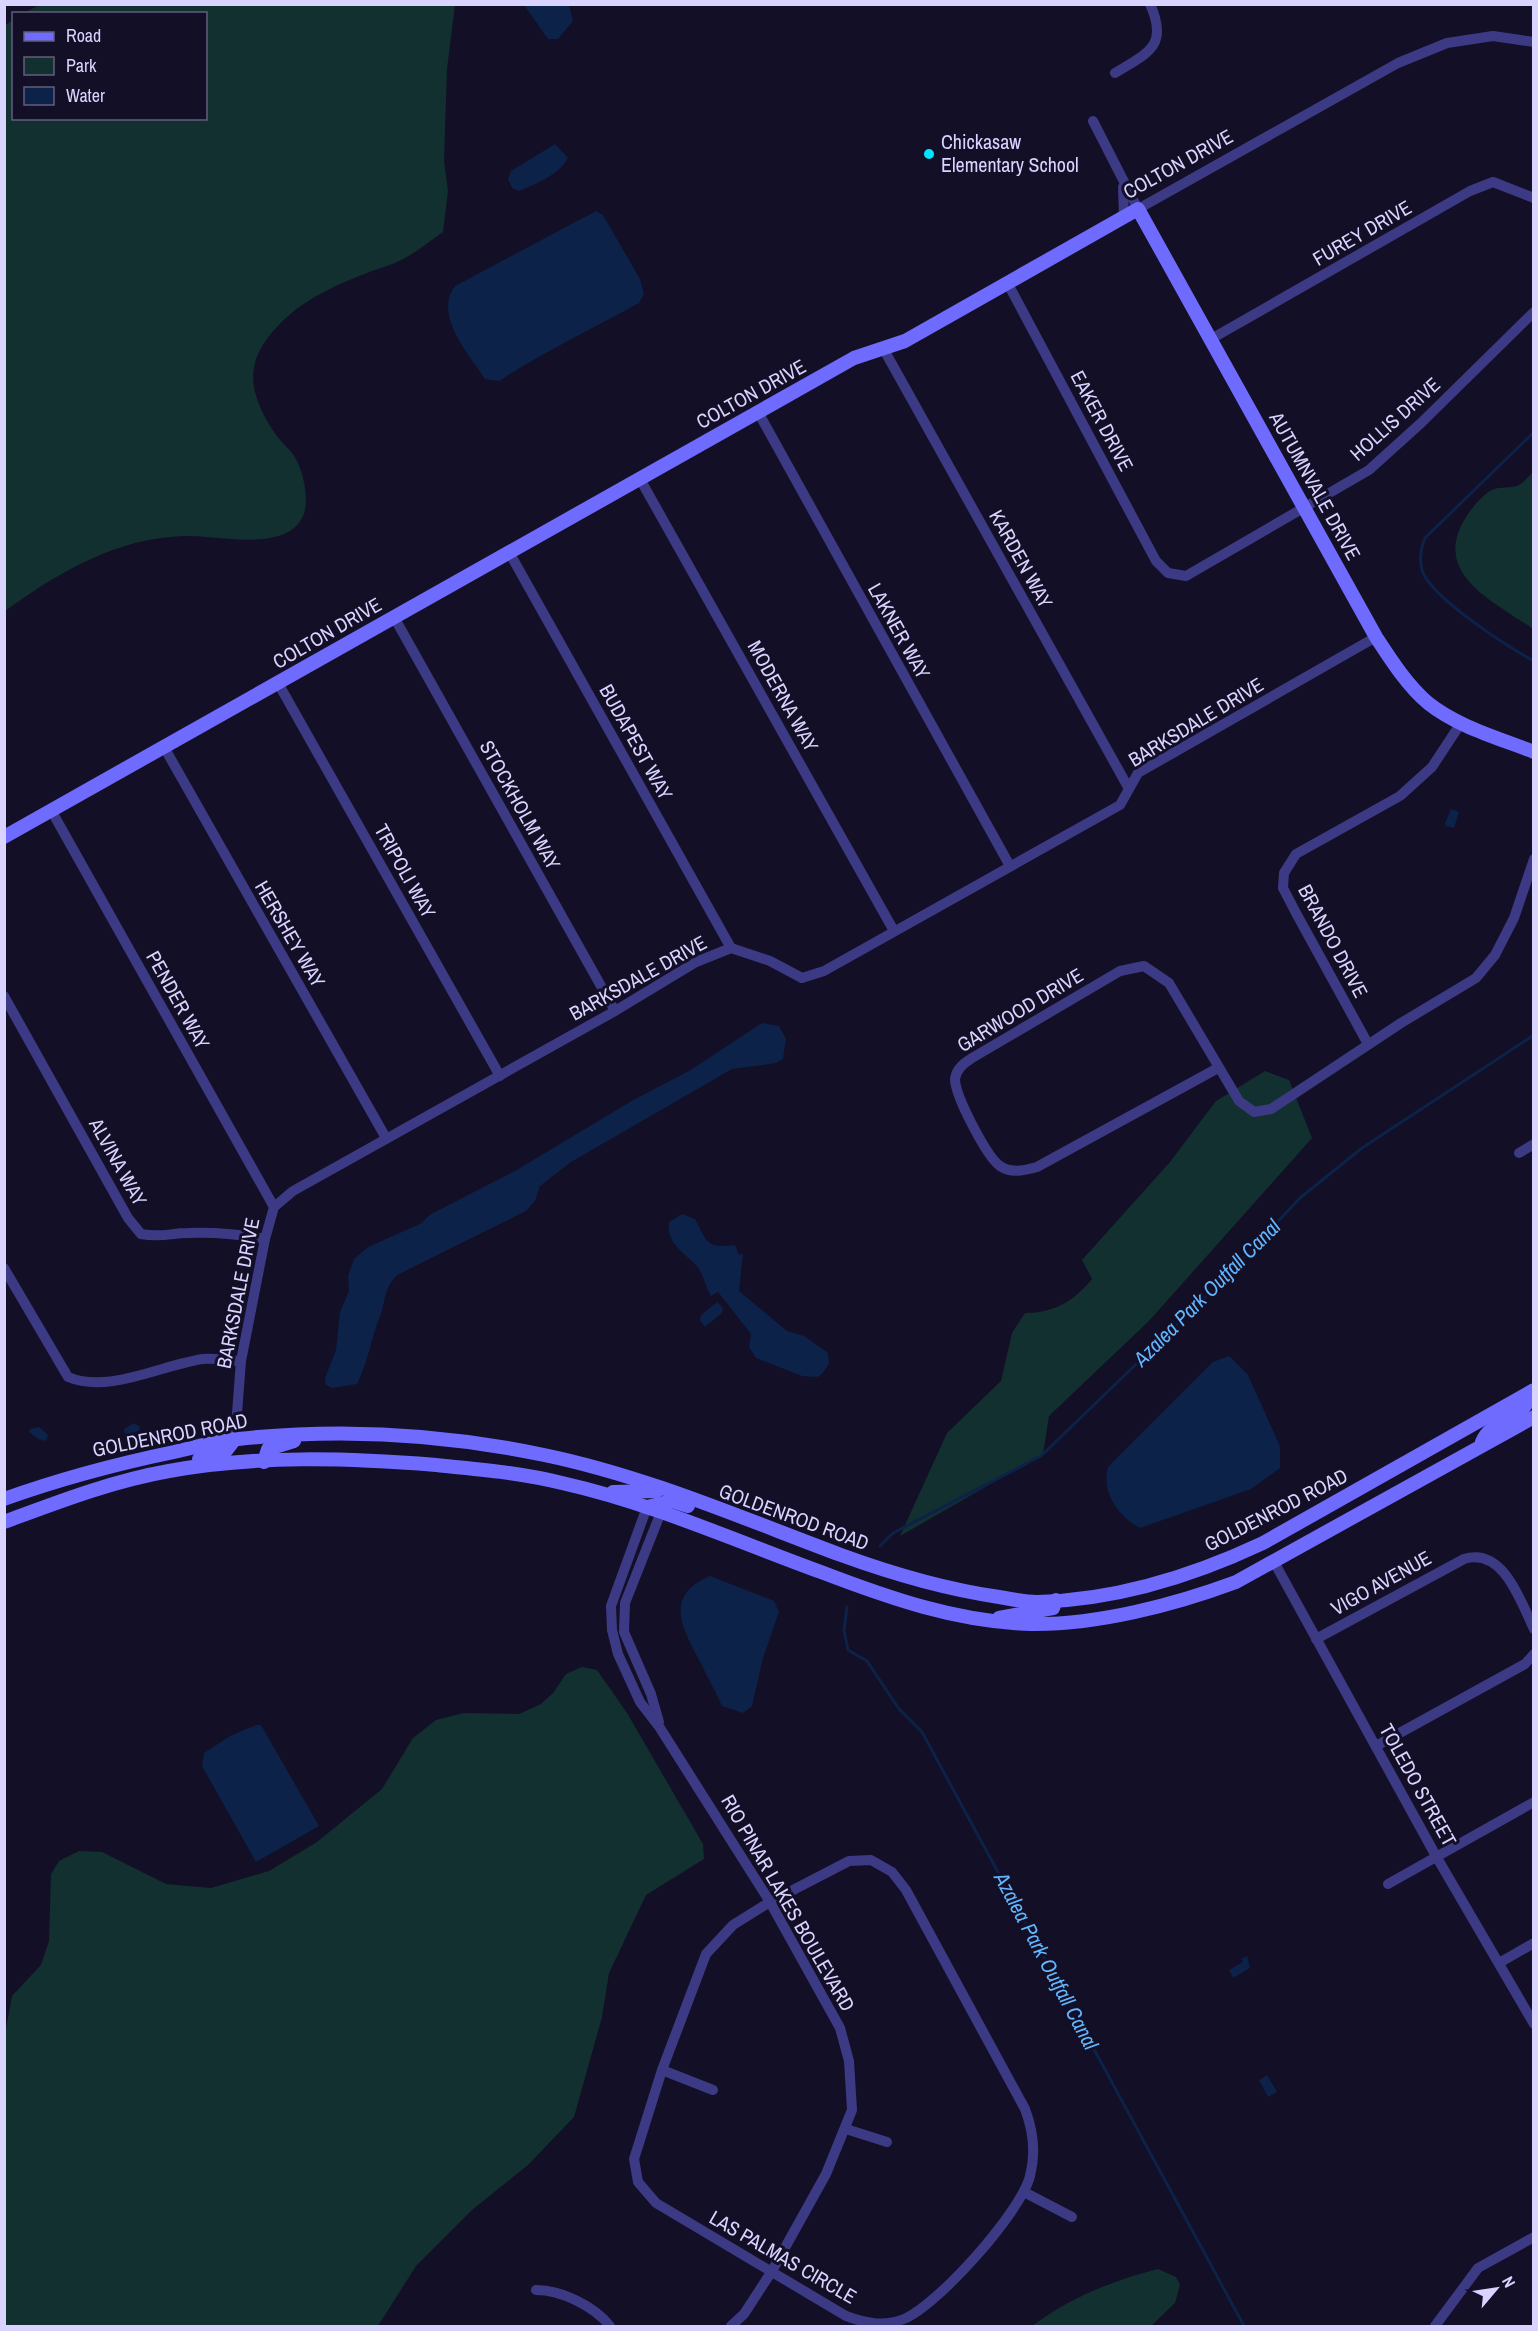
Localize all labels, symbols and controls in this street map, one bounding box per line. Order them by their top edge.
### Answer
legend [12,12,207,120]
text: Road [66,23,101,48]
text: Park [66,53,97,78]
text: Water [66,83,105,108]
street label: COLTON DRIVE [1118,122,1237,205]
place label: Chickasaw Elementary School [941,128,1079,178]
marker: Chickasaw Elementary School [922,147,936,161]
street label: FUREY DRIVE [1307,193,1416,272]
street label: COLTON DRIVE [691,352,810,435]
street label: EAKER DRIVE [1065,366,1140,476]
street label: HOLLIS DRIVE [1344,371,1446,466]
street label: AUTUMNVALE DRIVE [1263,406,1367,565]
street label: KARDEN WAY [983,505,1060,613]
street label: LAKNER WAY [862,578,937,684]
street label: COLTON DRIVE [267,590,386,675]
street label: MODERNA WAY [742,635,825,756]
street label: BARKSDALE DRIVE [1123,671,1268,773]
street label: BUDAPEST WAY [594,679,679,804]
street label: STOCKHOLM WAY [474,735,567,874]
street label: TRIPOLI WAY [368,819,442,923]
street label: HERSHEY WAY [249,875,332,992]
street label: BRANDO DRIVE [1292,879,1375,1002]
street label: BARKSDALE DRIVE [564,929,711,1026]
street label: PENDER WAY [140,946,217,1054]
street label: GARWOOD DRIVE [952,961,1088,1058]
street label: ALVINA WAY [83,1112,154,1210]
water label: Azalea Park Outfall Canal [1126,1212,1287,1373]
street label: BARKSDALE DRIVE [210,1215,265,1371]
street label: GOLDENROD ROAD [90,1406,250,1463]
street label: GOLDENROD ROAD [1199,1462,1352,1557]
street label: GOLDENROD ROAD [715,1477,873,1556]
street label: VIGO AVENUE [1326,1544,1436,1621]
street label: TOLEDO STREET [1374,1719,1463,1851]
street label: RIO PINAR LAKES BOULEVARD [715,1790,862,2016]
water label: Azalea Park Outfall Canal [987,1866,1106,2056]
street label: LAS PALMAS CIRCLE [705,2203,862,2310]
north arrow [1466,2259,1526,2319]
text: N [1497,2272,1521,2291]

